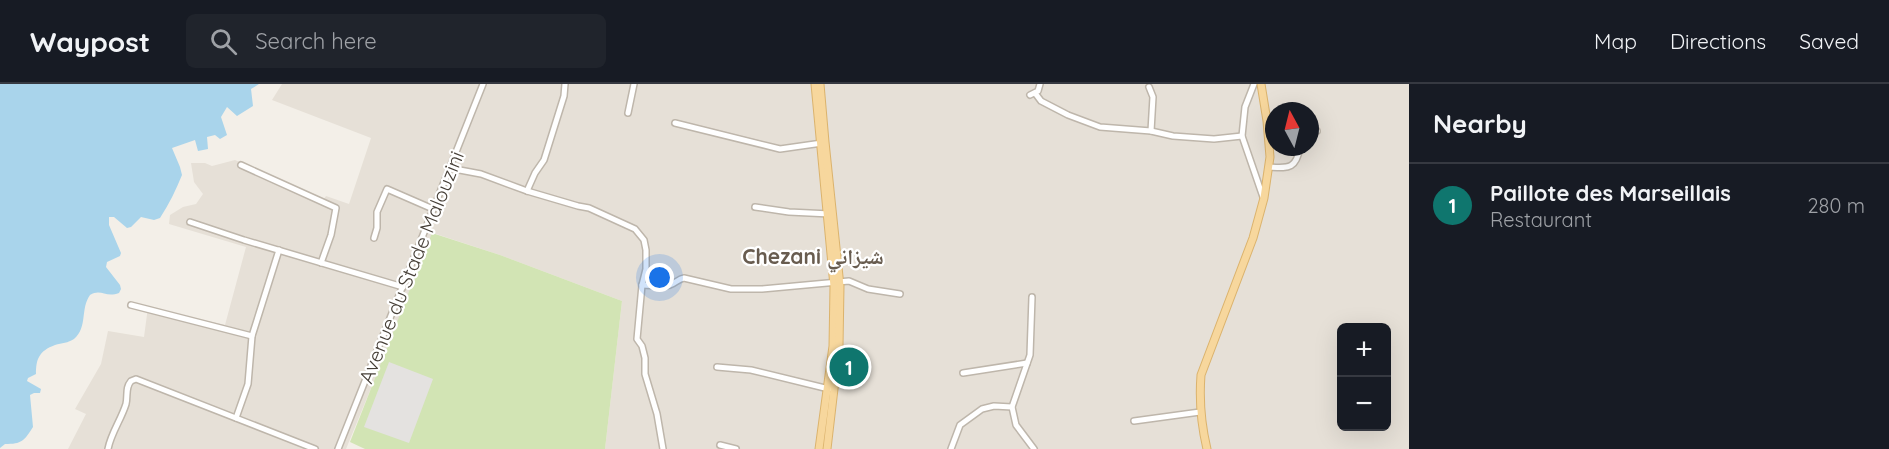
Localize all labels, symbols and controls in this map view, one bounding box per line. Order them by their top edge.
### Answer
search box [186,14,606,68]
text: Waypost [30,24,150,59]
icon: search [207,25,240,58]
text: Search here [255,27,377,55]
text: Map [1594,28,1637,54]
text: Directions [1670,28,1766,54]
text: Saved [1799,28,1859,54]
north arrow [1265,102,1319,156]
text: Nearby [1433,107,1527,140]
street label: Avenue du Stade Malouzini [353,147,469,387]
text: Paillote des Marseillais [1490,179,1731,207]
text: 1 [1449,193,1456,218]
text: 280 m [1808,193,1865,218]
text: Restaurant [1490,207,1592,232]
district label: Chezani شيزاني [742,243,884,273]
your location [645,263,674,292]
map controls [1337,323,1391,431]
button: + [1337,323,1391,377]
pin: 1 [830,344,868,390]
button: − [1337,377,1391,431]

